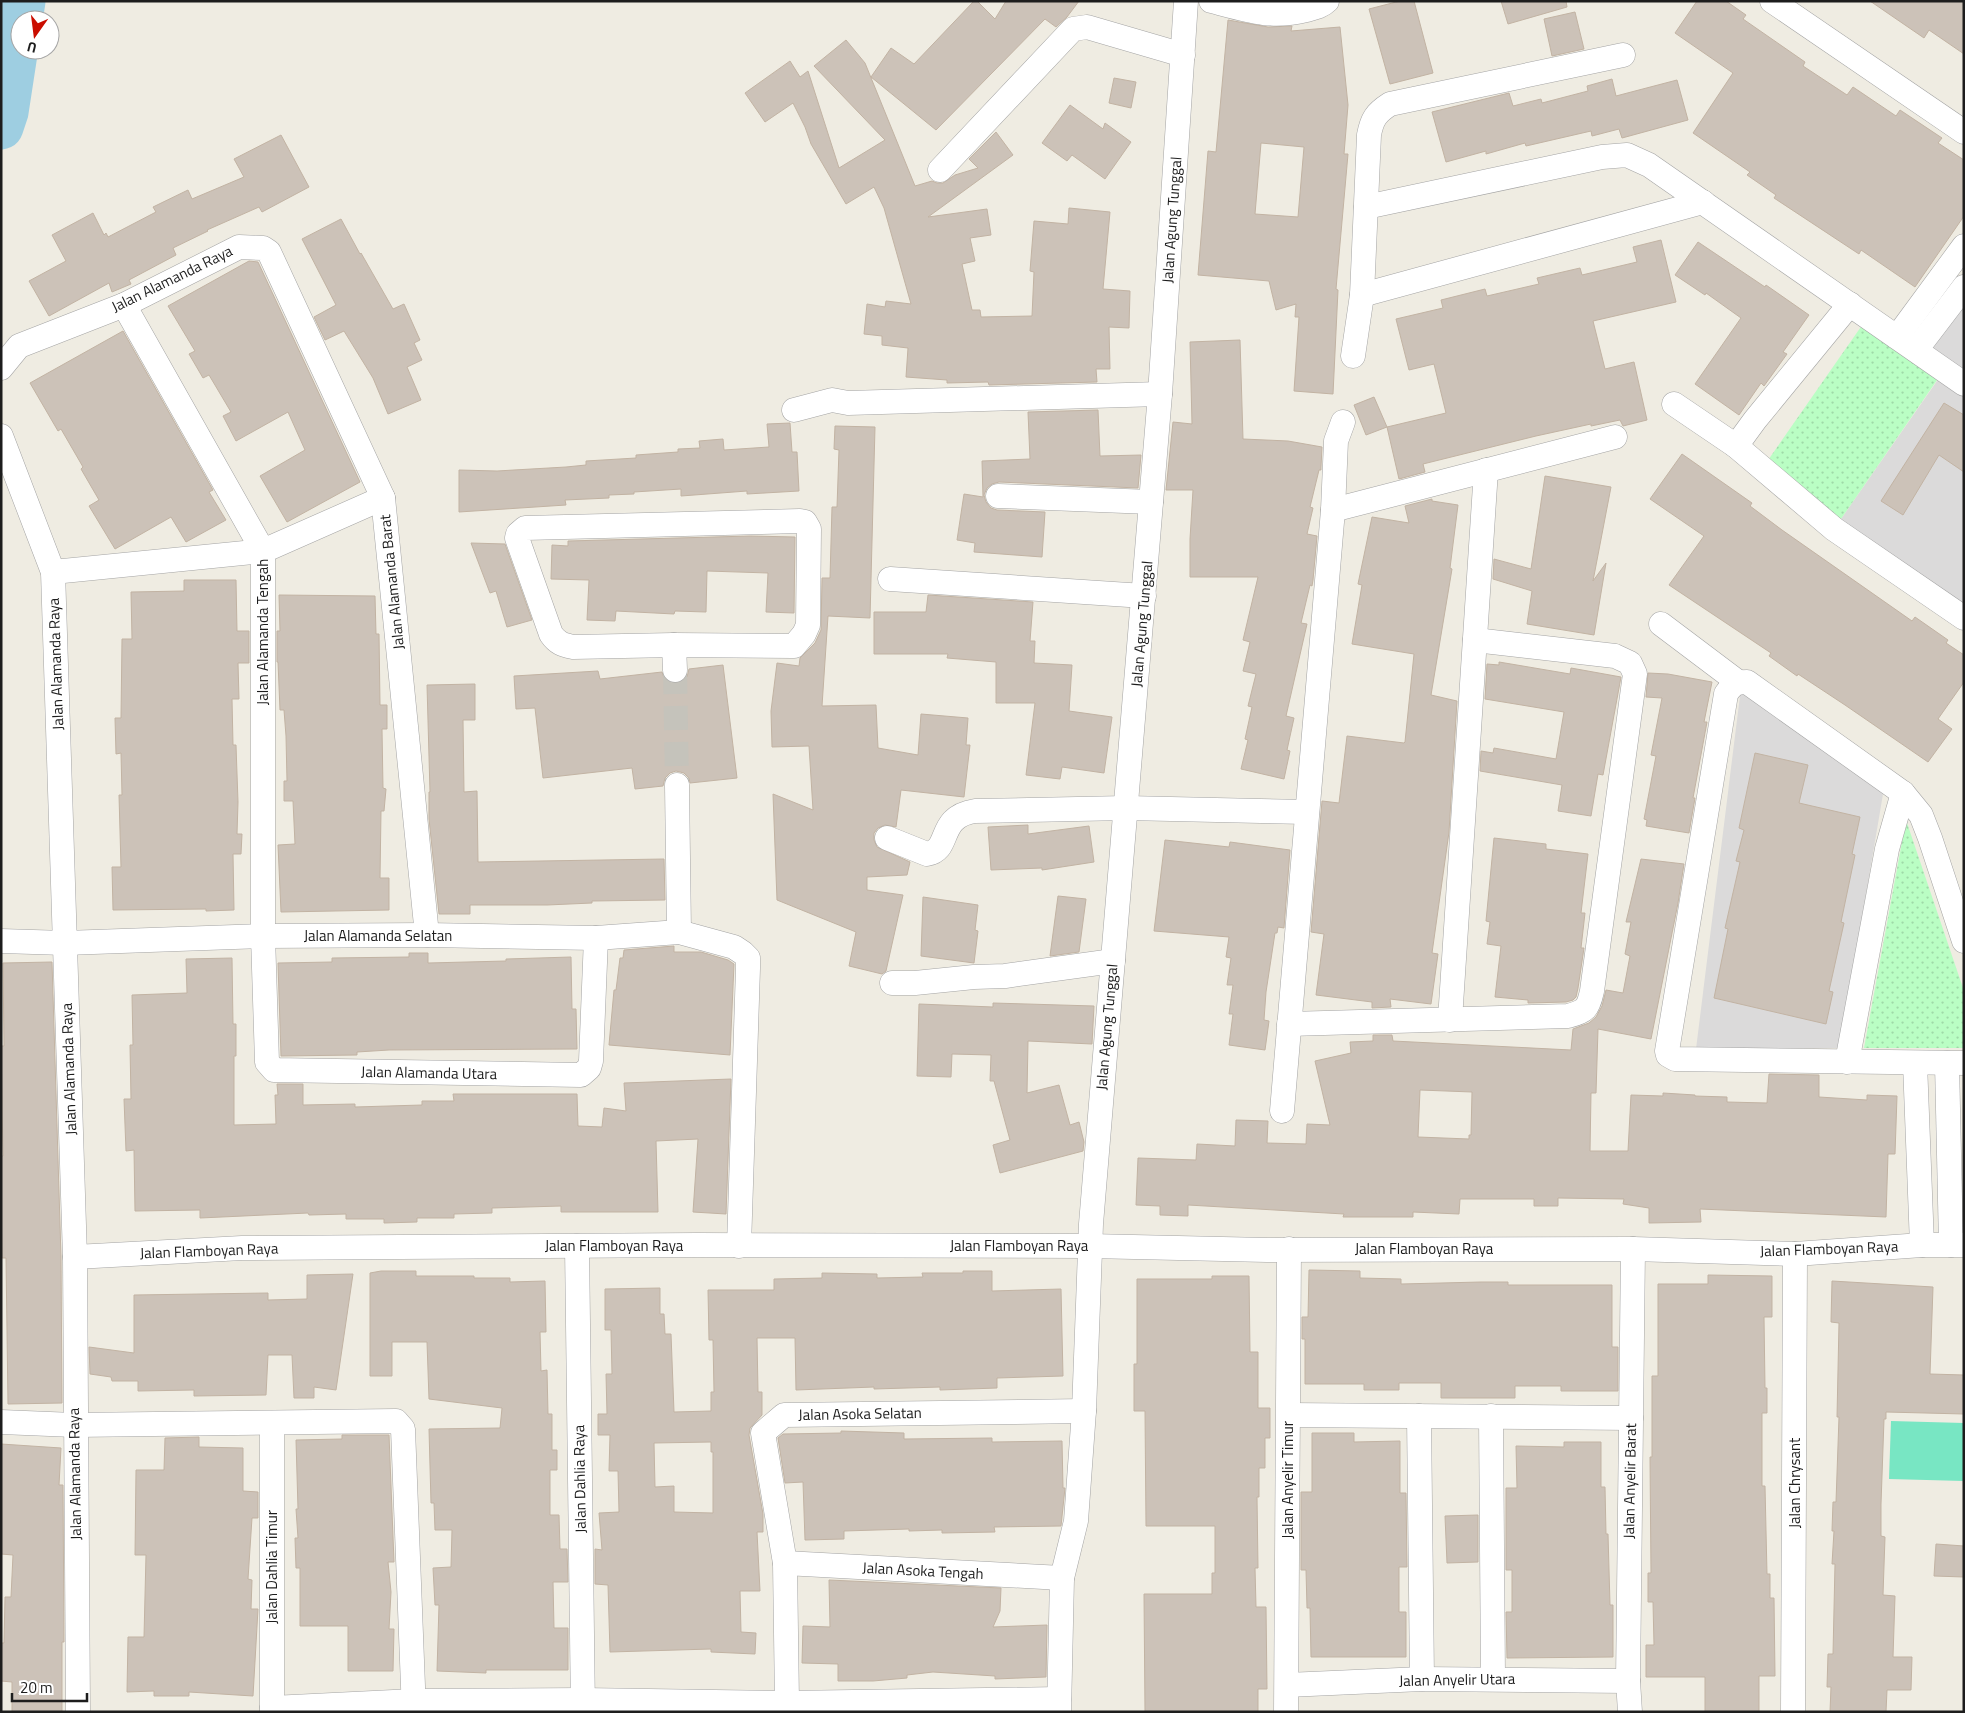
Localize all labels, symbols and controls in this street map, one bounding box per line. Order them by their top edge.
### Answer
north arrow [10,10,60,60]
text: U [25,37,39,59]
street label: Jalan Agung Tunggal [1156,156,1187,284]
street label: Jalan Alamanda Raya [107,239,237,318]
street label: Jalan Alamanda Barat [373,513,410,651]
street label: Jalan Alamanda Tengah [251,559,274,705]
street label: Jalan Agung Tunggal [1125,560,1158,688]
street label: Jalan Alamanda Raya [42,597,69,731]
street label: Jalan Alamanda Selatan [304,924,452,947]
street label: Jalan Agung Tunggal [1090,963,1123,1091]
street label: Jalan Alamanda Raya [55,1002,82,1136]
street label: Jalan Alamanda Utara [361,1060,498,1085]
street label: Jalan Flamboyan Raya [545,1234,684,1257]
street label: Jalan Flamboyan Raya [950,1234,1089,1257]
street label: Jalan Flamboyan Raya [1759,1235,1899,1262]
street label: Jalan Flamboyan Raya [139,1237,279,1264]
street label: Jalan Flamboyan Raya [1355,1237,1494,1260]
street label: Jalan Asoka Selatan [798,1401,922,1426]
street label: Jalan Alamanda Raya [62,1407,87,1540]
street label: Jalan Anyelir Timur [1276,1421,1299,1539]
street label: Jalan Anyelir Barat [1617,1422,1642,1539]
street label: Jalan Dahlia Raya [567,1424,592,1533]
street label: Jalan Chrysant [1783,1437,1806,1528]
street label: Jalan Dahlia Timur [260,1510,283,1624]
street label: Jalan Asoka Tengah [862,1556,984,1585]
street label: Jalan Anyelir Utara [1399,1667,1516,1692]
scale bar [12,1670,88,1702]
text: 20 m [20,1676,53,1699]

